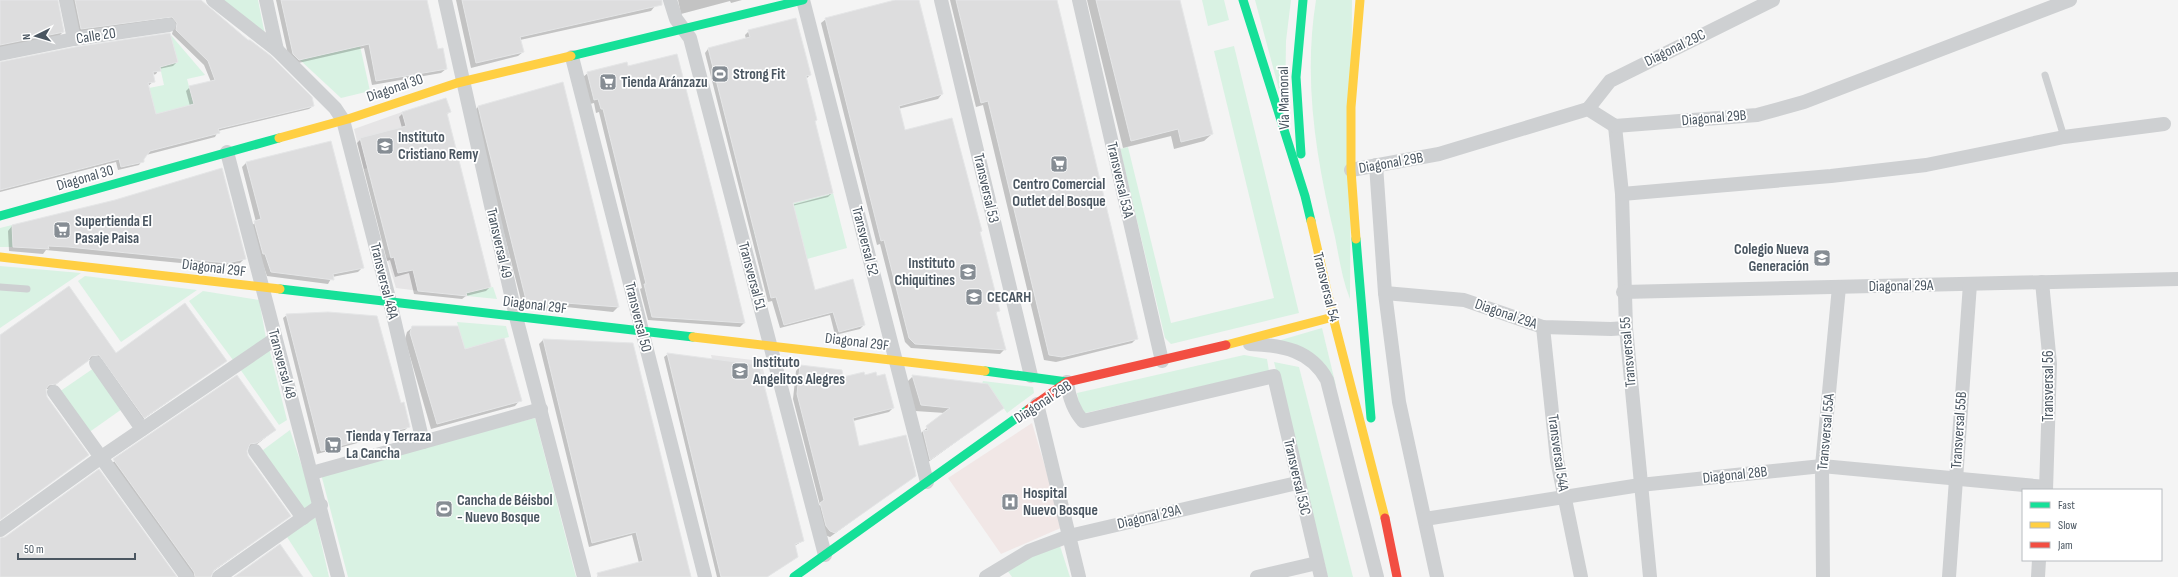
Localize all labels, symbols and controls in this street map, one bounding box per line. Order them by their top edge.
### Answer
north arrow [16,16,56,56]
street label: Calle 20 [75,24,117,48]
street label: Diagonal 29C [1641,25,1709,71]
text: N [20,33,33,40]
sports icon: Strong Fit [710,64,730,84]
place label: Strong Fit [733,65,785,84]
street label: Vía Mamonal [1274,66,1294,130]
street label: Diagonal 30 [364,70,426,106]
supermarket icon: Tienda Aránzazu [598,72,618,92]
place label: Tienda Aránzazu [621,73,707,92]
street label: Diagonal 29B [1681,106,1748,130]
place label: Instituto Cristiano Remy [398,128,479,164]
school or university icon: Instituto Cristiano Remy [375,136,395,156]
street label: Transversal 53A [1102,140,1138,220]
street label: Diagonal 29B [1357,148,1425,178]
street label: Transversal 53 [969,151,1003,225]
supermarket icon: Centro Comercial Outlet del Bosque [1049,154,1069,174]
street label: Diagonal 30 [54,161,116,195]
place label: Centro Comercial Outlet del Bosque [1012,175,1106,211]
street label: Transversal 52 [847,204,883,278]
street label: Transversal 49 [482,206,516,280]
place label: Supertienda El Pasaje Paisa [75,212,152,248]
supermarket icon: Supertienda El Pasaje Paisa [52,220,72,240]
street label: Transversal 51 [734,240,770,313]
place label: Colegio Nueva Generación [1734,240,1809,276]
street label: Transversal 48A [365,241,403,322]
school or university icon: Colegio Nueva Generación [1812,248,1832,268]
street label: Transversal 54 [1308,250,1344,324]
place label: Instituto Chiquitines [895,254,955,290]
street label: Diagonal 29F [181,255,247,281]
school or university icon: Instituto Chiquitines [958,262,978,282]
street label: Diagonal 29A [1868,276,1934,296]
street label: Transversal 50 [620,280,656,354]
school or university icon: CECARH [964,287,984,307]
place label: CECARH [987,288,1031,307]
street label: Diagonal 29F [502,292,568,318]
street label: Diagonal 29A [1472,294,1540,334]
street label: Transversal 55 [1615,316,1641,388]
street label: Transversal 48 [264,327,300,401]
street label: Diagonal 29F [824,329,890,355]
street label: Transversal 56 [2039,350,2058,422]
place label: Instituto Angelitos Alegres [752,353,845,389]
school or university icon: Instituto Angelitos Alegres [730,361,750,381]
street label: Diagonal 29B [1011,376,1076,428]
street label: Transversal 55B [1947,390,1971,469]
street label: Transversal 55A [1813,392,1839,471]
street label: Transversal 54A [1543,413,1573,493]
place label: Tienda y Terraza La Cancha [346,427,431,463]
supermarket icon: Tienda y Terraza La Cancha [323,435,343,455]
street label: Transversal 53C [1279,437,1315,517]
street label: Diagonal 28B [1702,462,1769,488]
place label: Hospital Nuevo Bosque [1023,484,1098,520]
legend [2022,489,2162,561]
place label: Cancha de Béisbol - Nuevo Bosque [457,491,553,527]
hospital icon: Hospital Nuevo Bosque [1000,492,1020,512]
text: Fast [2058,498,2075,513]
sports icon: Cancha de Béisbol - Nuevo Bosque [434,499,454,519]
street label: Diagonal 29A [1115,500,1183,534]
text: Slow [2058,518,2077,533]
scale bar [18,535,135,561]
text: Jam [2057,538,2073,553]
text: 50 m [24,542,44,557]

